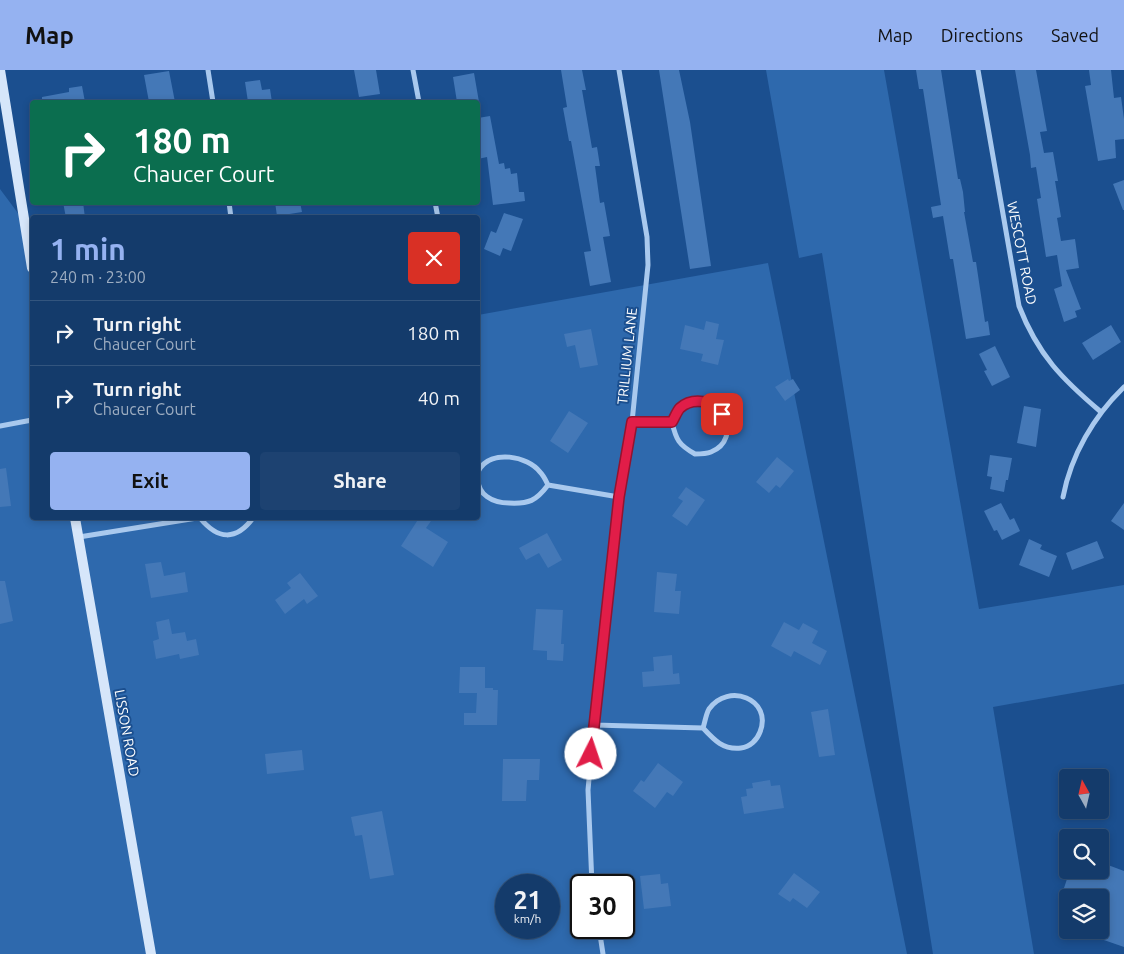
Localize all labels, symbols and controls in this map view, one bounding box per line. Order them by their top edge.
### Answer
text: Map [25,22,74,49]
text: Map [877,25,913,45]
text: Directions [941,25,1023,45]
text: Saved [1051,25,1099,45]
icon: right [50,120,115,185]
text: 180 m [133,120,231,160]
text: Chaucer Court [133,161,274,186]
street label: WESCOTT ROAD [1004,200,1040,306]
text: 1 min [50,232,126,266]
button: close [408,232,460,284]
text: 240 m · 23:00 [50,268,146,286]
street label: TRILLIUM LANE [614,307,640,405]
text: Turn right [93,313,181,335]
icon: right [50,319,78,347]
text: 180 m [407,322,460,344]
text: Chaucer Court [93,335,196,353]
text: Turn right [93,378,181,400]
icon: right [50,384,78,412]
text: 40 m [418,387,460,409]
pin [701,393,743,435]
text: Chaucer Court [93,400,196,418]
icon: arrive [708,400,736,428]
button: Exit [50,452,250,510]
button: Share [260,452,460,510]
street label: LISSON ROAD [111,688,143,778]
position arrow [564,727,616,779]
north arrow [1059,769,1109,819]
map controls [1059,769,1109,939]
button: search [1059,829,1109,879]
speed limit sign: 30 [570,874,635,939]
text: 21 [513,886,542,914]
button: layers [1059,889,1109,939]
text: km/h [514,912,541,925]

